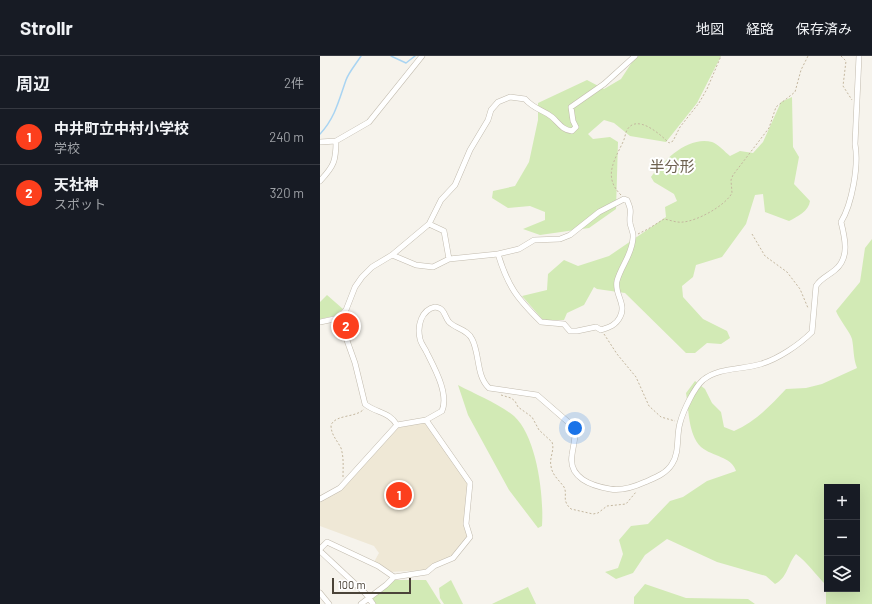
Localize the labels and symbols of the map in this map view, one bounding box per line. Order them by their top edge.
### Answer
district label: 半分形 [649,157,695,175]
pin: 2 [333,311,359,341]
your location [565,418,585,438]
pin: 1 [386,480,412,510]
scale bar [332,576,411,595]

